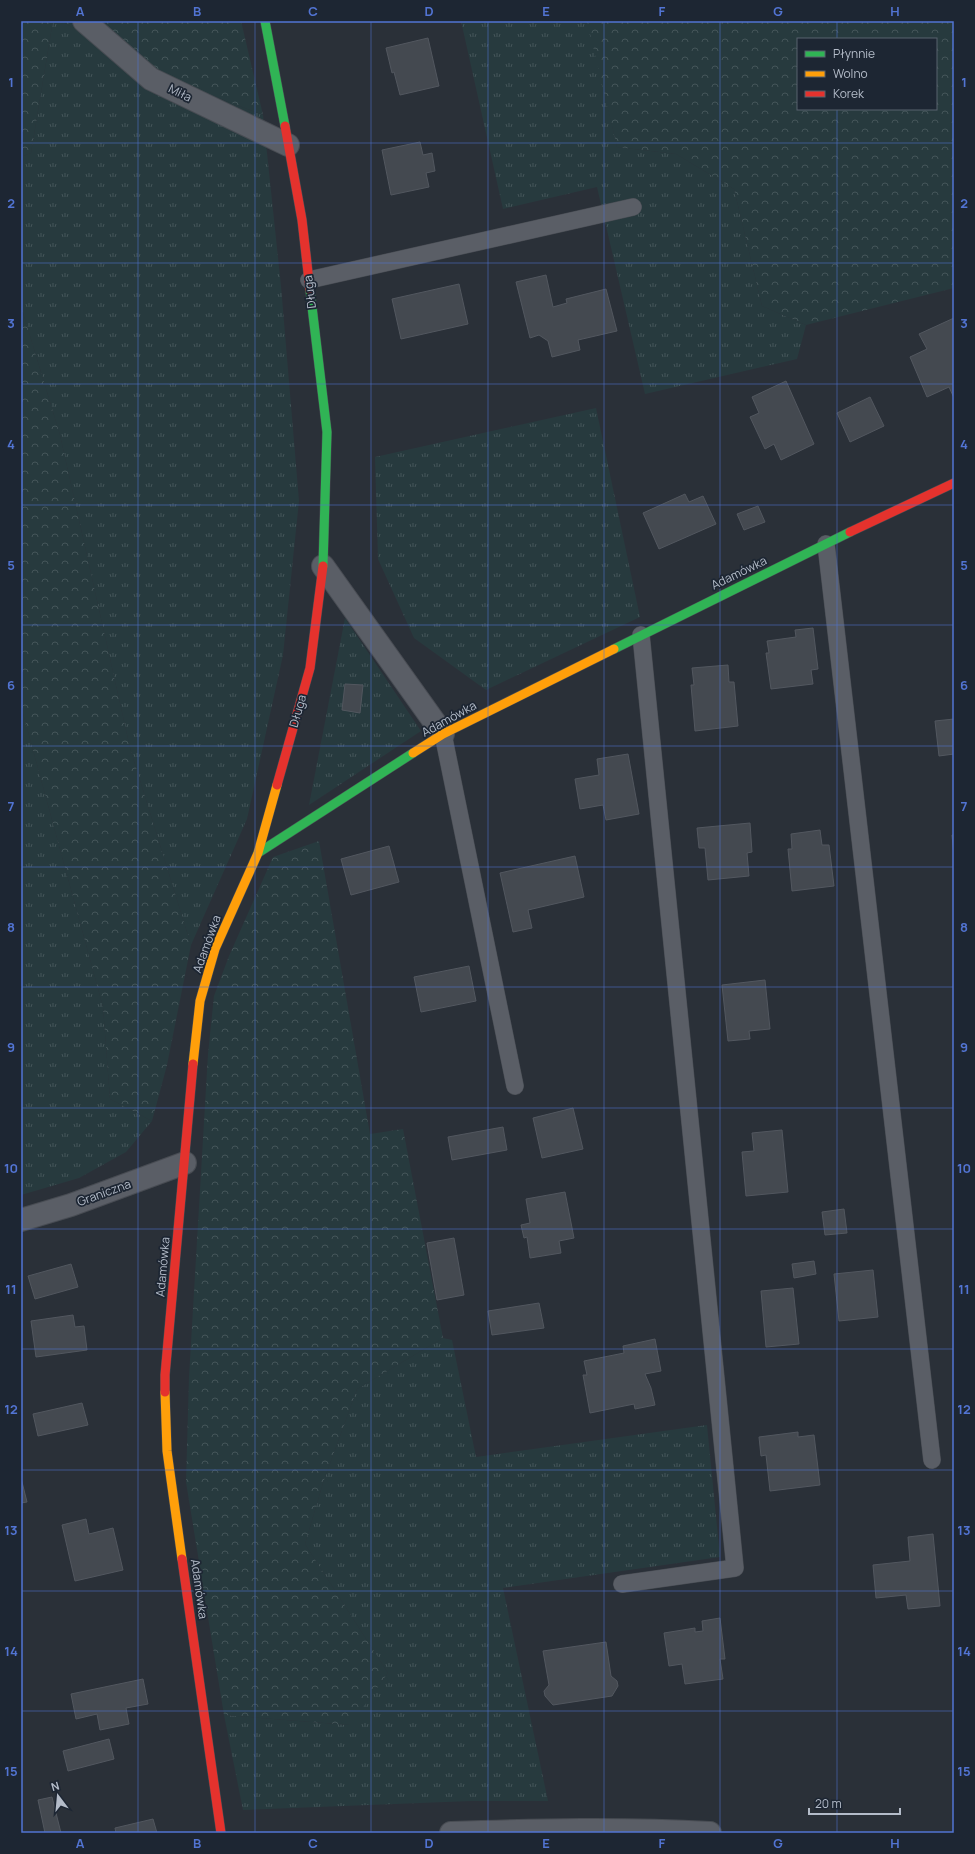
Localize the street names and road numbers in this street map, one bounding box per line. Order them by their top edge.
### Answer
street label: Miła [166,80,195,105]
street label: Długa [299,274,320,310]
street label: Adamówka [708,552,770,593]
street label: Długa [285,692,310,729]
street label: Adamówka [418,697,479,741]
street label: Adamówka [188,913,225,975]
street label: Graniczna [75,1175,133,1210]
street label: Adamówka [151,1236,174,1298]
street label: Adamówka [187,1558,212,1620]

